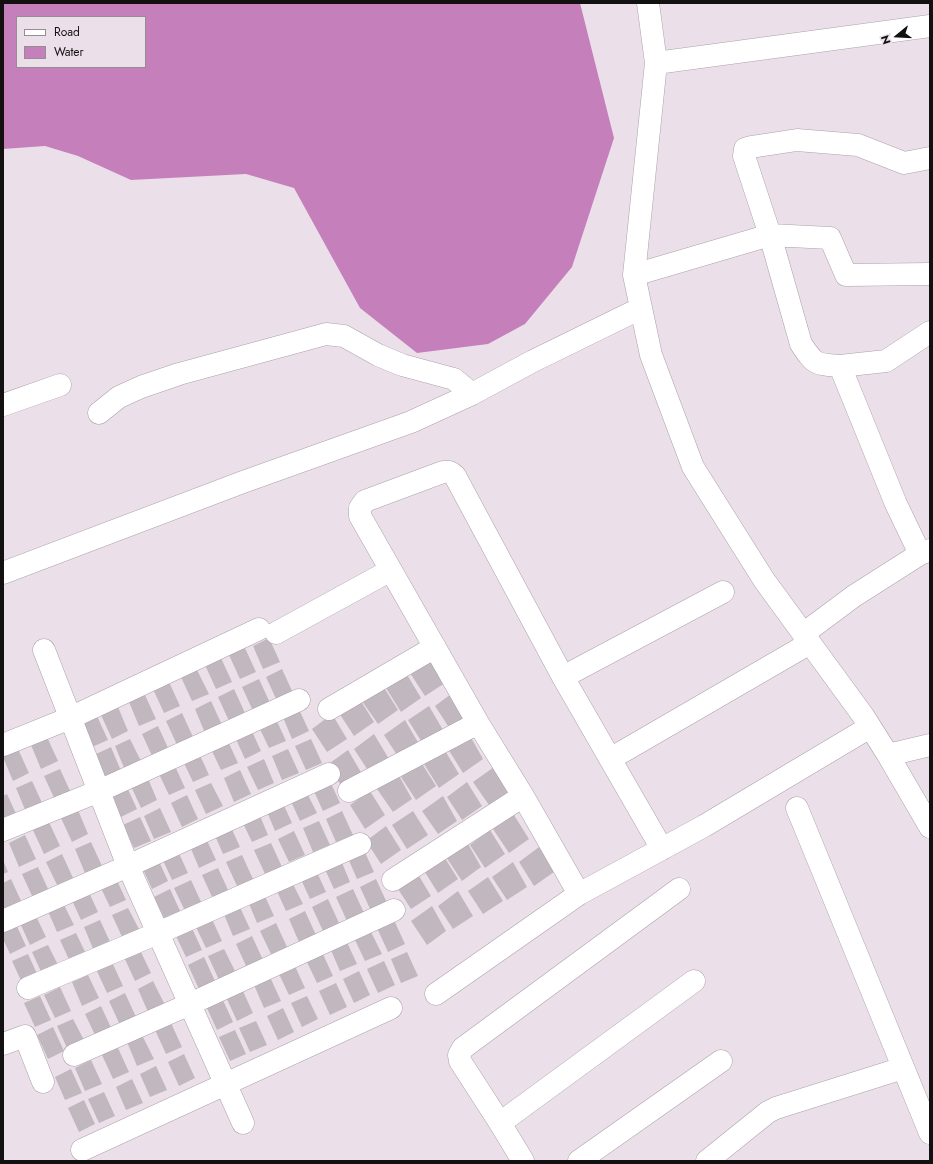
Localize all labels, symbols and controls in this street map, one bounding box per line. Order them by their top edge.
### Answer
legend [16,16,146,68]
north arrow [877,16,917,56]
text: Road [54,23,80,41]
text: N [877,33,895,46]
text: Water [54,43,84,61]

